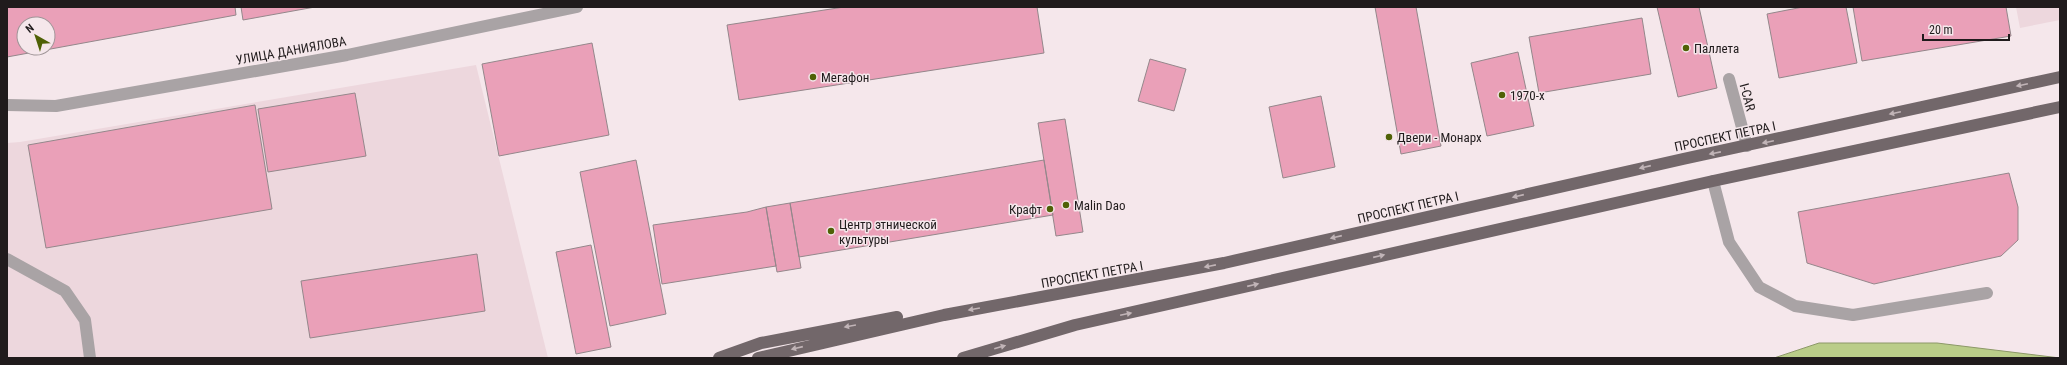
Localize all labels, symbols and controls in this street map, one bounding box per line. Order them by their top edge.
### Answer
north arrow [16,16,56,56]
scale bar [1923,16,2009,42]
text: N [23,21,37,36]
text: 20 m [1929,23,1953,37]
street label: УЛИЦА ДАНИЯЛОВА [235,33,348,68]
place label: Паллета [1694,41,1739,56]
marker: Паллета [1681,43,1691,53]
place label: Мегафон [821,70,869,85]
marker: Мегафон [808,72,818,82]
street label: I-CAR [1737,82,1758,113]
one-way arrow [2016,83,2028,89]
place label: 1970-х [1510,88,1545,103]
marker: 1970-х [1497,90,1507,100]
one-way arrow [1889,111,1901,117]
street label: ПРОСПЕКТ ПЕТРА I [1673,118,1777,155]
place label: Двери - Монарх [1397,130,1482,145]
marker: Двери - Монарх [1384,132,1394,142]
one-way arrow [1762,139,1774,145]
one-way arrow [1708,150,1721,156]
one-way arrow [1638,165,1651,171]
street label: ПРОСПЕКТ ПЕТРА I [1356,189,1460,226]
one-way arrow [1512,194,1524,200]
place label: Malin Dao [1074,198,1125,213]
marker: Malin Dao [1061,200,1071,210]
place label: Крафт [1009,202,1042,217]
marker: Крафт [1045,204,1055,214]
place label: Центр этнической культуры [839,217,937,247]
marker: Центр этнической культуры [826,226,836,236]
one-way arrow [1330,235,1343,241]
one-way arrow [1373,253,1385,259]
street label: ПРОСПЕКТ ПЕТРА I [1040,258,1144,291]
one-way arrow [1203,263,1216,269]
one-way arrow [1246,282,1259,288]
one-way arrow [968,306,980,312]
one-way arrow [1120,311,1132,317]
one-way arrow [844,323,856,329]
one-way arrow [994,344,1006,350]
one-way arrow [791,346,803,352]

